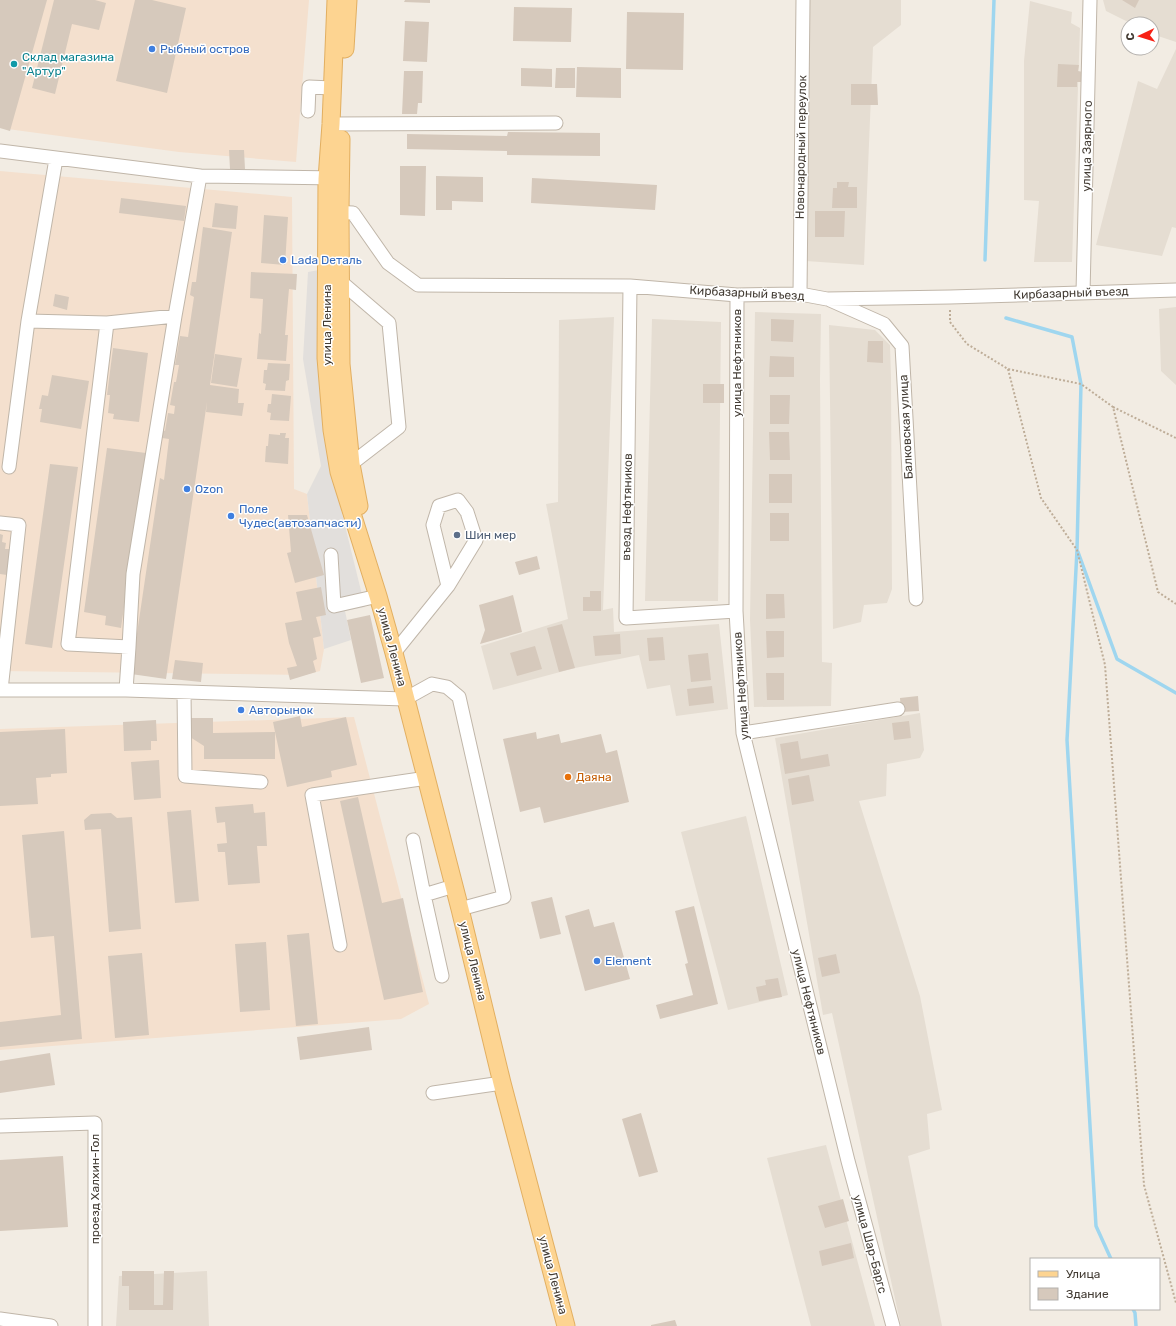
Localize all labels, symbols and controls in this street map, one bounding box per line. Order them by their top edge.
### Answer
north arrow [1120,16,1160,56]
text: С [1124,32,1137,41]
place label: Рыбный остров [160,42,250,56]
marker: Рыбный остров [147,44,157,54]
place label: Склад магазина "Артур" [22,50,114,78]
marker: Склад магазина "Артур" [9,59,19,69]
street label: Новонародный переулок [793,74,809,219]
street label: улица Заярного [1079,100,1095,192]
place label: Lada Dеталь [291,253,362,267]
marker: Lada Dеталь [278,255,288,265]
street label: Кирбазарный въезд [689,283,805,303]
street label: улица Ленина [320,284,334,366]
street label: Кирбазарный въезд [1013,284,1129,302]
street label: улица Нефтяников [730,309,744,417]
street label: Балковская улица [896,374,916,480]
street label: въезд Нефтяников [619,453,635,561]
place label: Ozon [195,482,223,496]
marker: Ozon [182,484,192,494]
place label: Поле Чудес(автозапчасти) [239,502,361,530]
marker: Поле Чудес(автозапчасти) [226,511,236,521]
place label: Шин мер [465,528,516,542]
marker: Шин мер [452,530,462,540]
street label: улица Ленина [375,606,409,688]
street label: улица Нефтяников [730,631,752,741]
place label: Авторынок [249,703,314,717]
marker: Авторынок [236,705,246,715]
place label: Даяна [576,770,612,784]
marker: Даяна [563,772,573,782]
street label: улица Ленина [456,920,490,1002]
street label: улица Нефтяников [789,948,829,1057]
place label: Element [605,954,651,968]
marker: Element [592,956,602,966]
street label: проезд Халхин-Гол [88,1134,102,1244]
street label: улица Шар-Баргс [850,1193,890,1295]
street label: улица Ленина [536,1234,570,1316]
legend [1030,1258,1160,1310]
text: Улица [1066,1267,1100,1281]
text: Здание [1066,1287,1109,1301]

